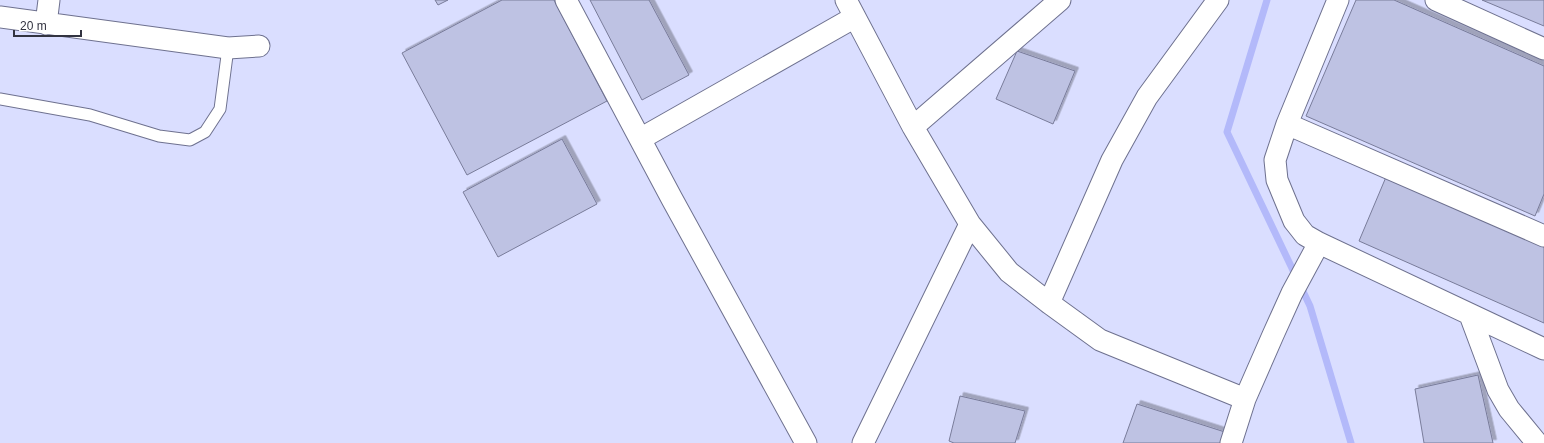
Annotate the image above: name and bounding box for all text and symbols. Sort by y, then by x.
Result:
scale bar [14,12,81,38]
text: 20 m [20,19,47,33]

